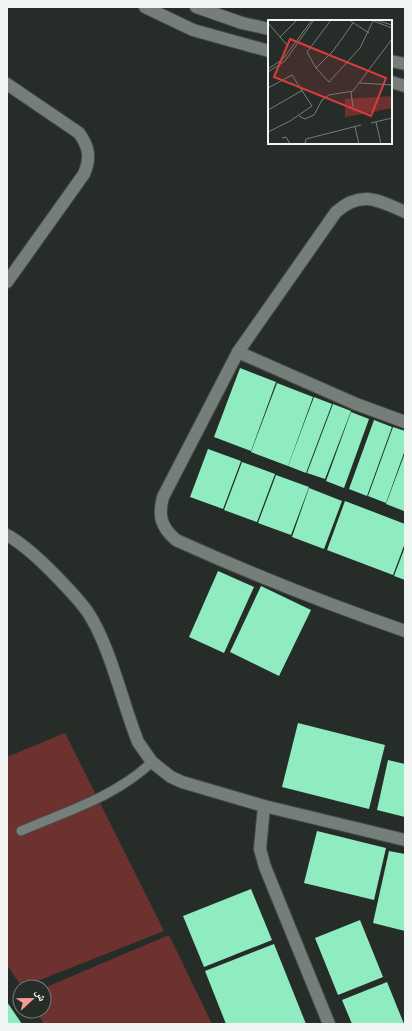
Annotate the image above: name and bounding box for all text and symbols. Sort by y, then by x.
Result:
inset map [268,20,392,144]
north arrow [12,979,52,1019]
text: ش [32,987,50,1004]

